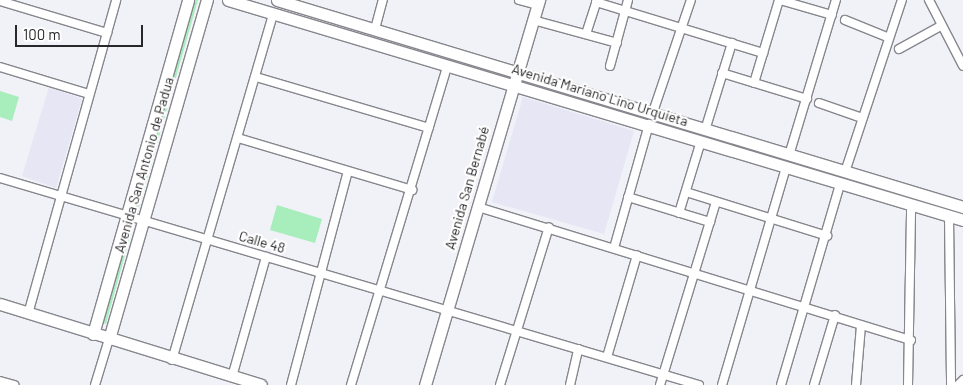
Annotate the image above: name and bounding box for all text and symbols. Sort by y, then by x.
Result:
scale bar [18,15,145,47]
text: 100 m [23,25,61,43]
street label: Avenida Mariano Lino Urquieta [510,60,690,130]
street label: Avenida San Antonio de Padua [111,75,177,255]
street label: Avenida San Bernabé [441,124,493,252]
street label: Calle 48 [237,227,287,257]

